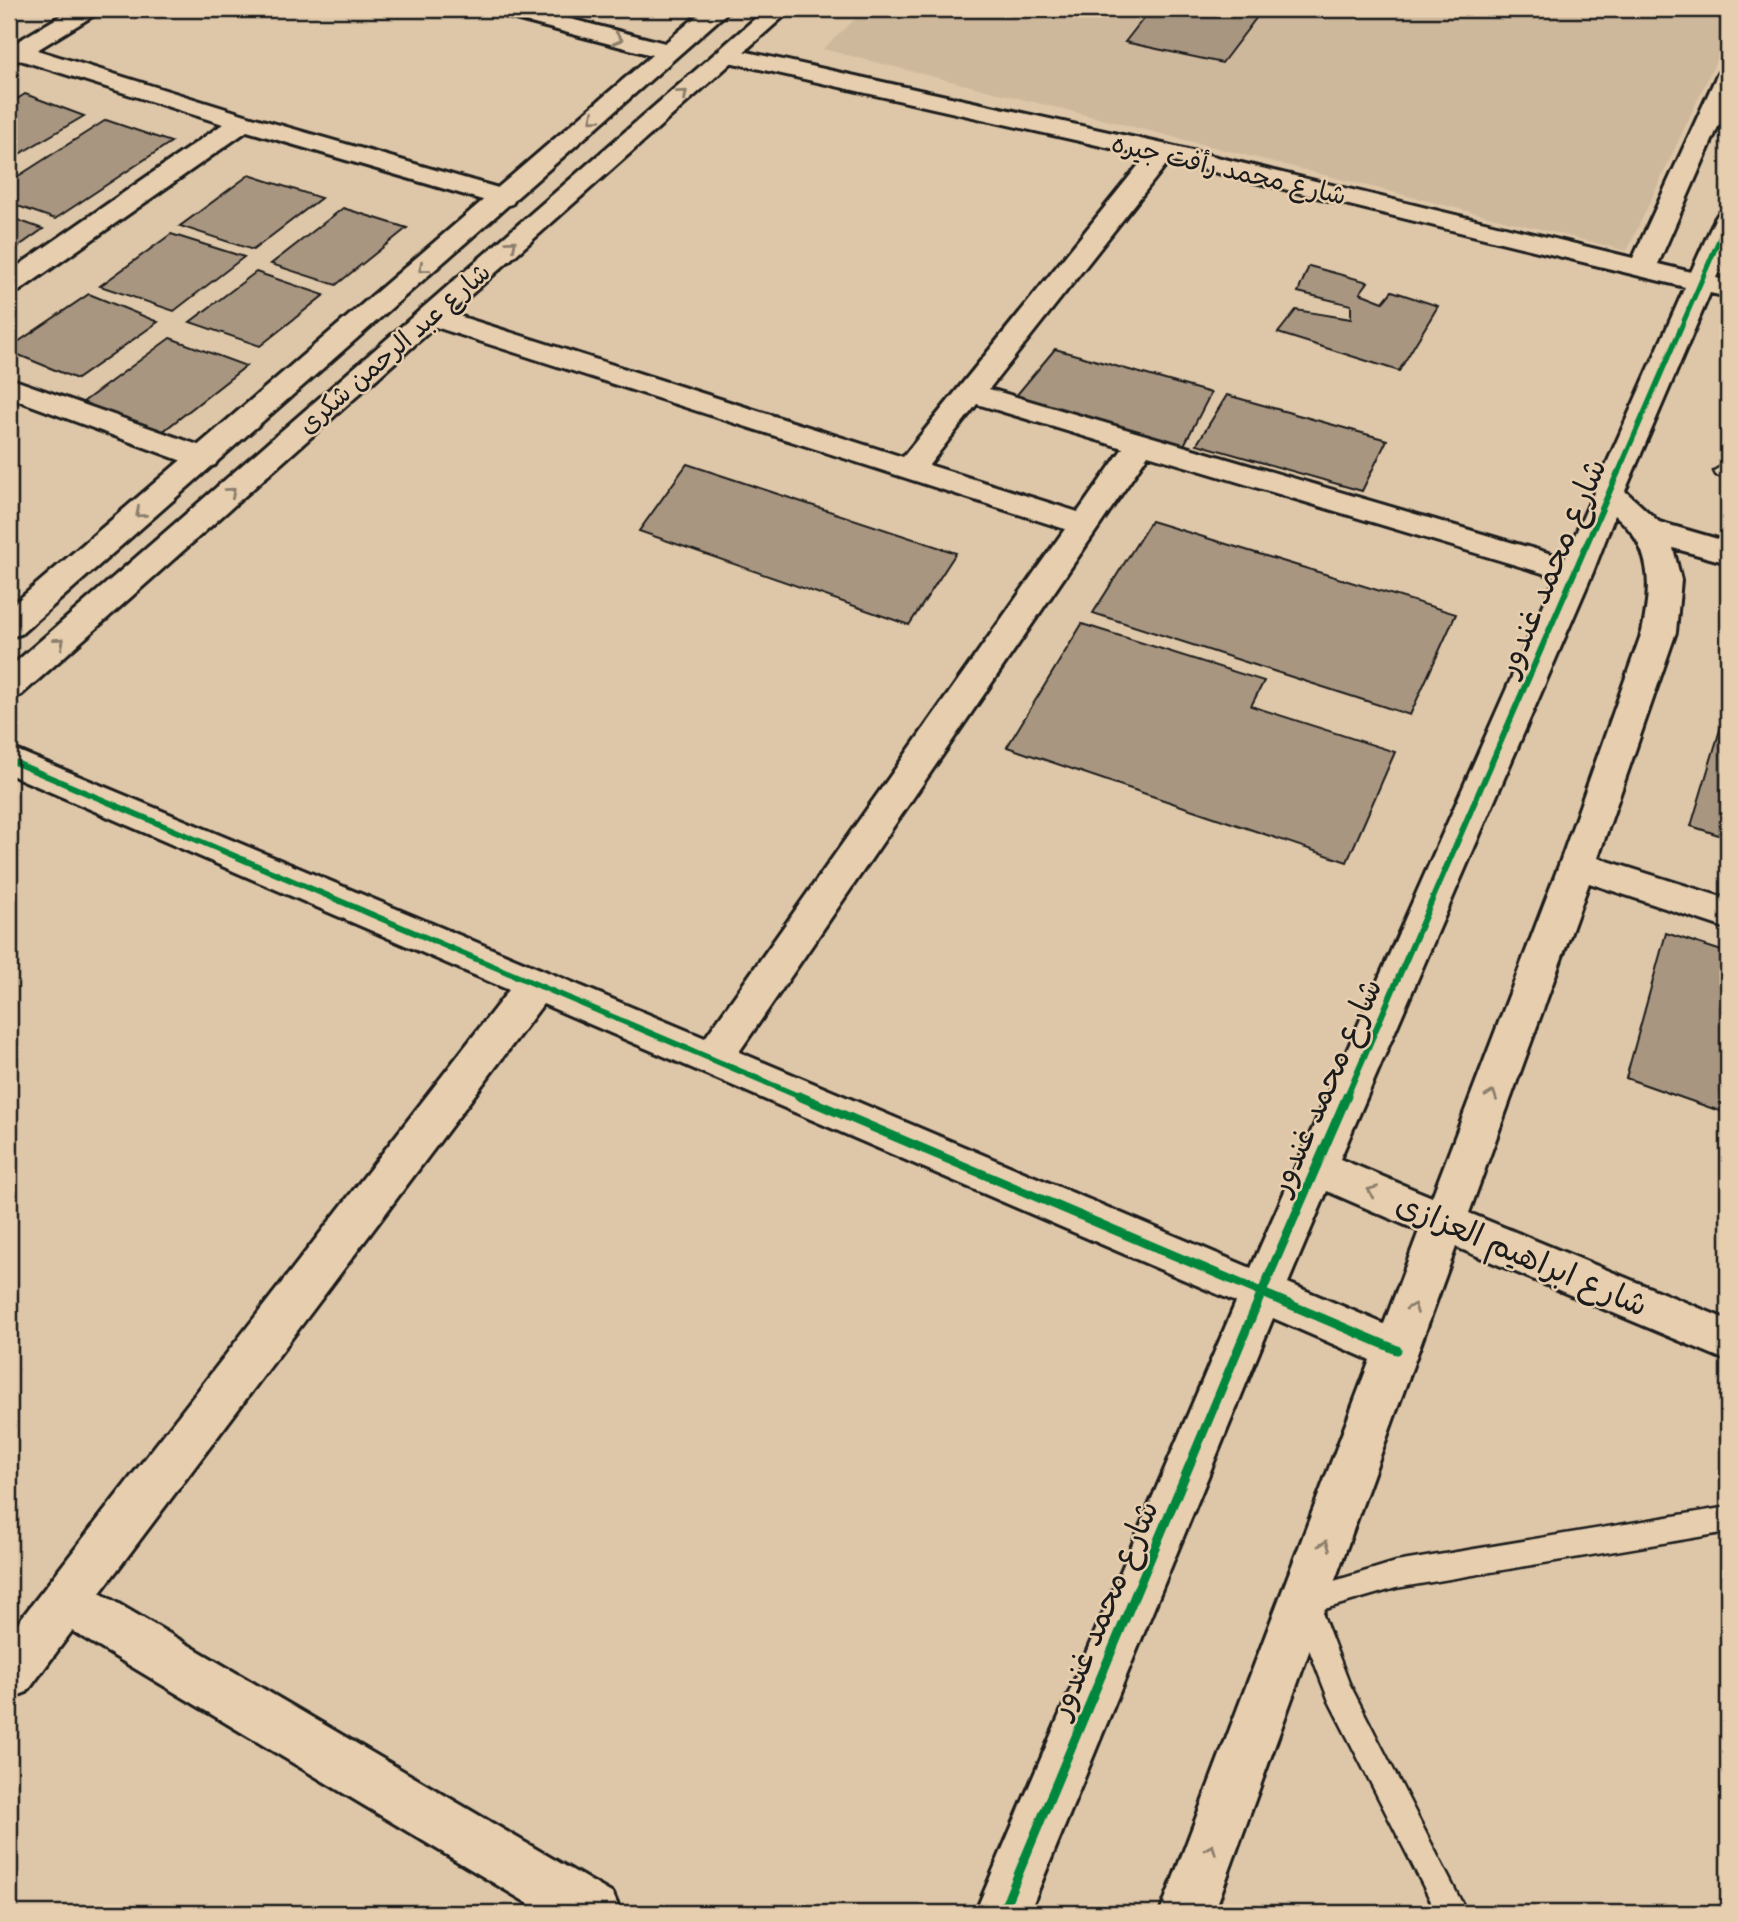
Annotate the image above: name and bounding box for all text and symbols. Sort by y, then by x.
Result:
one-way arrow [612,30,624,45]
one-way arrow [675,90,688,103]
one-way arrow [589,110,602,122]
street label: شارع محمد رأفت جيره [1107,126,1349,217]
one-way arrow [504,240,517,252]
street label: شارع عبد الرحمن شكرى [291,256,501,445]
one-way arrow [418,260,431,272]
street label: شارع محمد غندور [1486,452,1621,687]
one-way arrow [223,487,236,500]
one-way arrow [135,505,148,517]
one-way arrow [52,638,65,650]
street label: شارع محمد غندور [1258,972,1397,1206]
one-way arrow [1484,1090,1498,1102]
street label: شارع ابراهيم العزازى [1387,1183,1654,1331]
one-way arrow [1366,1186,1378,1200]
one-way arrow [1404,1303,1418,1315]
street label: شارع محمد غندور [1038,1494,1173,1729]
one-way arrow [1317,1539,1331,1551]
one-way arrow [1203,1844,1217,1856]

